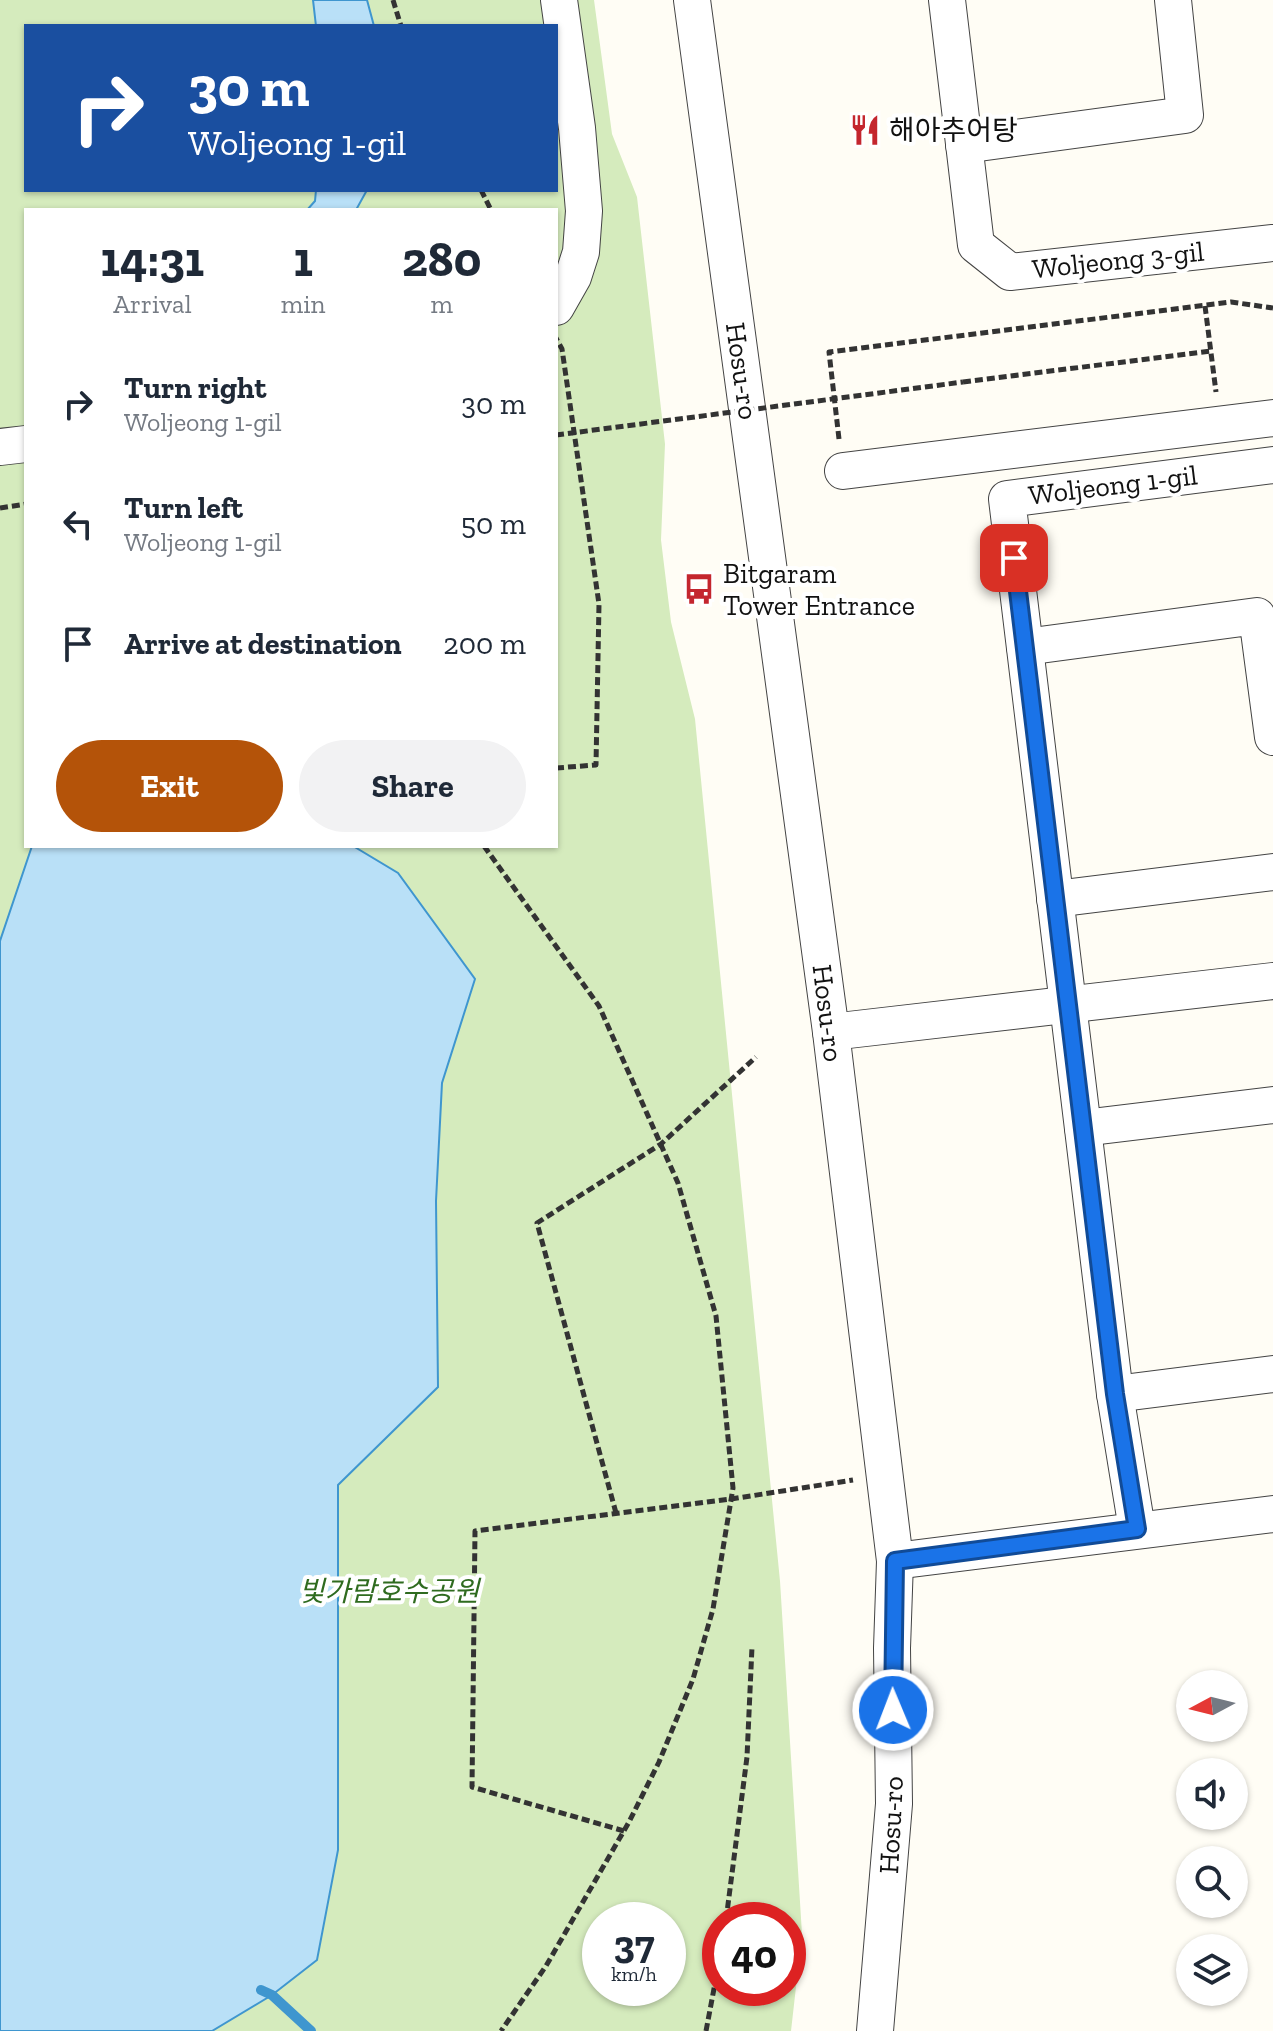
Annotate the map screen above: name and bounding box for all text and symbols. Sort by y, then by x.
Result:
text: 30 m [188,53,310,120]
icon: right [56,56,160,160]
restaurant icon: 해아추어탕 [848,113,882,147]
place label: 해아추어탕 [889,114,1018,147]
text: Woljeong 1-gil [188,121,406,164]
text: 14:31 [101,231,204,288]
text: 1 [293,231,313,288]
text: 280 [402,231,481,288]
street label: Woljeong 3-gil [1030,235,1206,285]
text: Arrival [113,288,192,320]
text: min [281,288,325,320]
text: m [431,288,453,320]
street label: Hosu-ro [719,320,765,422]
text: Turn right [124,370,266,406]
icon: right [56,382,100,426]
text: 30 m [461,386,526,422]
text: Woljeong 1-gil [124,406,282,438]
street label: Woljeong 1-gil [1027,458,1199,512]
text: Turn left [124,490,243,526]
icon: left [56,502,100,546]
text: 50 m [461,506,526,542]
pin [980,524,1048,592]
text: Woljeong 1-gil [124,526,282,558]
icon: arrive [992,536,1036,580]
place label: Bitgaram Tower Entrance [723,557,915,622]
bus stop icon: Bitgaram Tower Entrance [682,572,716,606]
icon: arrive [56,622,100,666]
text: Arrive at destination [124,626,401,662]
text: 200 m [443,626,526,662]
button: Exit [56,740,283,832]
button: Share [299,740,526,832]
street label: Hosu-ro [806,962,850,1064]
park label: 빛가람호수공원 [299,1575,481,1608]
position arrow [851,1668,935,1752]
north arrow [1176,1670,1248,1742]
map controls [1176,1670,1248,2006]
button: sound [1176,1758,1248,1830]
street label: Hosu-ro [872,1775,910,1875]
button: search [1176,1846,1248,1918]
speed limit sign: 40 [702,1902,806,2006]
text: 37 [613,1920,655,1968]
button: layers [1176,1934,1248,2006]
text: km/h [611,1962,657,1986]

